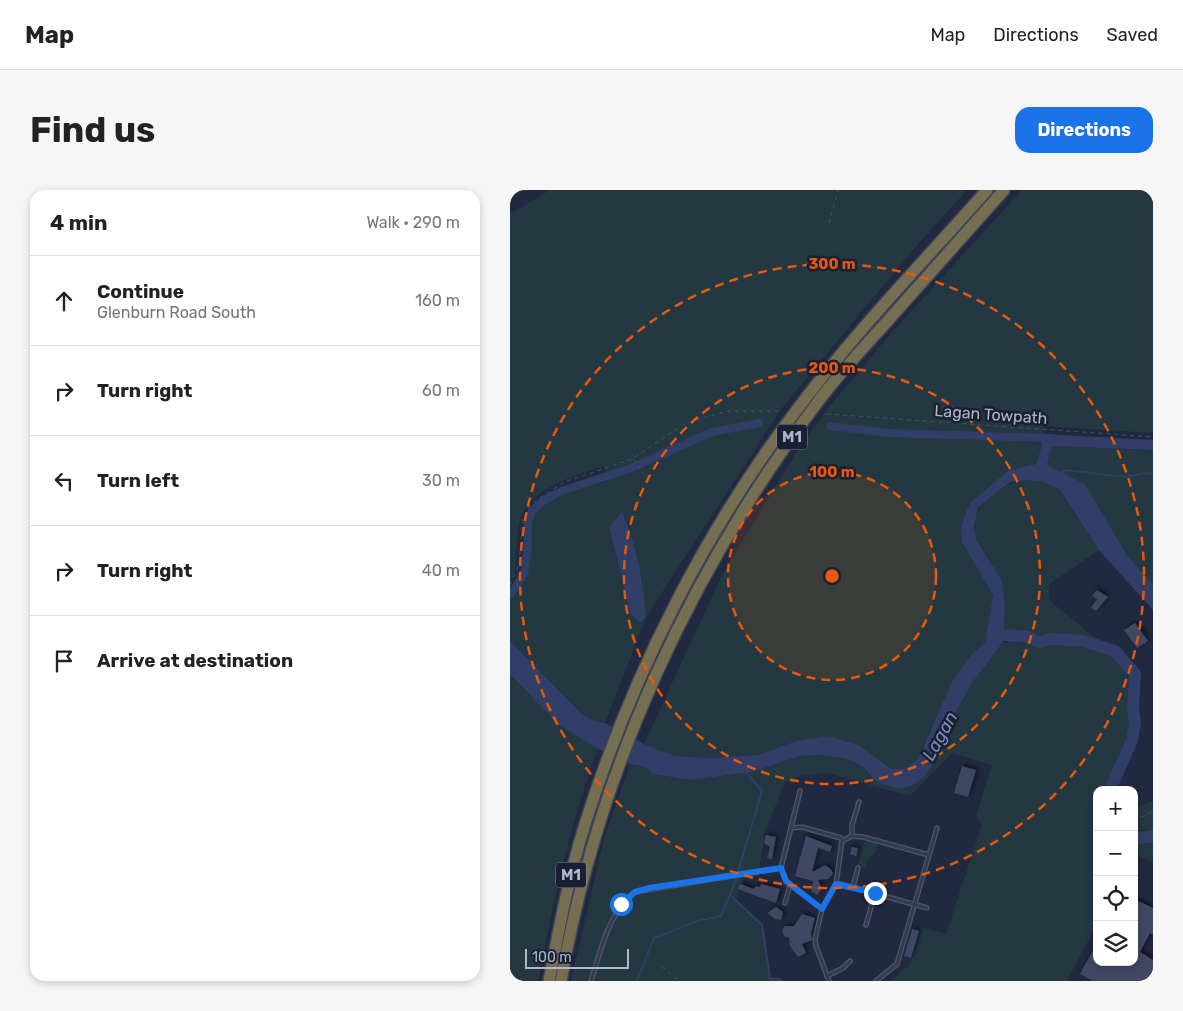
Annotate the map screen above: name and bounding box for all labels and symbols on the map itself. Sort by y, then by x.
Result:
text: 300 m [808,255,856,273]
text: 200 m [808,359,856,377]
street label: Lagan Towpath [934,401,1048,428]
road number: M1 [777,424,807,450]
text: 100 m [810,463,854,481]
centre of rings [823,567,841,585]
water label: Lagan [918,708,962,764]
road number: M1 [556,862,586,888]
route end [864,882,887,905]
route start [610,893,633,916]
scale bar [525,946,629,969]

